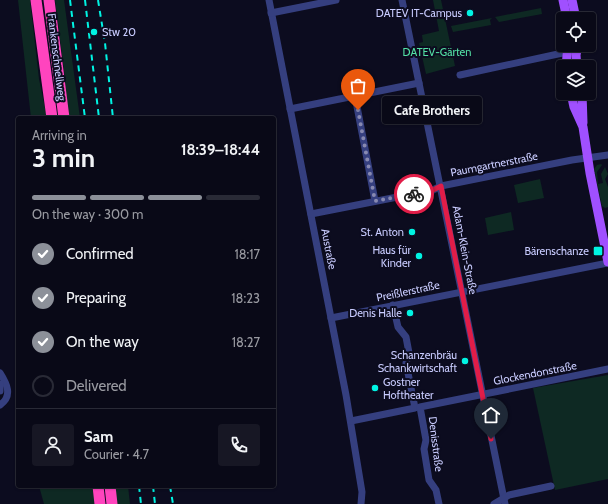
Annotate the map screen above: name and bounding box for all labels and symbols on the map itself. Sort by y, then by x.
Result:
place label: DATEV IT-Campus [376,6,462,20]
marker: DATEV IT-Campus [465,8,475,18]
street label: Frankenschnellweg [45,12,69,102]
place label: Stw 20 [102,25,136,39]
marker: Stw 20 [89,27,99,37]
park label: DATEV-Gärten [403,45,471,59]
pin [341,69,375,110]
callout: Cafe Brothers [382,96,482,124]
street label: Paumgartnerstraße [449,149,539,179]
courier [394,174,434,214]
street label: Adam-Klein-Straße [450,204,481,296]
place label: St. Anton [361,225,404,239]
street label: Austraße [318,227,340,271]
marker: St. Anton [407,227,417,237]
place label: Haus für Kinder [372,243,412,270]
place label: Bärenschanze [524,244,589,258]
marker: Bärenschanze [592,245,604,257]
marker: Haus für Kinder [414,251,424,261]
street label: Preißlerstraße [375,277,441,305]
place label: Denis Halle [349,306,402,320]
marker: Denis Halle [405,308,415,318]
place label: Schanzenbräu Schankwirtschaft [378,348,457,375]
marker: Schanzenbräu Schankwirtschaft [460,356,470,366]
street label: Glockendonstraße [492,358,578,388]
place label: Gostner Hoftheater [383,375,434,402]
marker: Gostner Hoftheater [370,383,380,393]
pin [474,398,508,439]
street label: Denisstraße [426,416,446,473]

